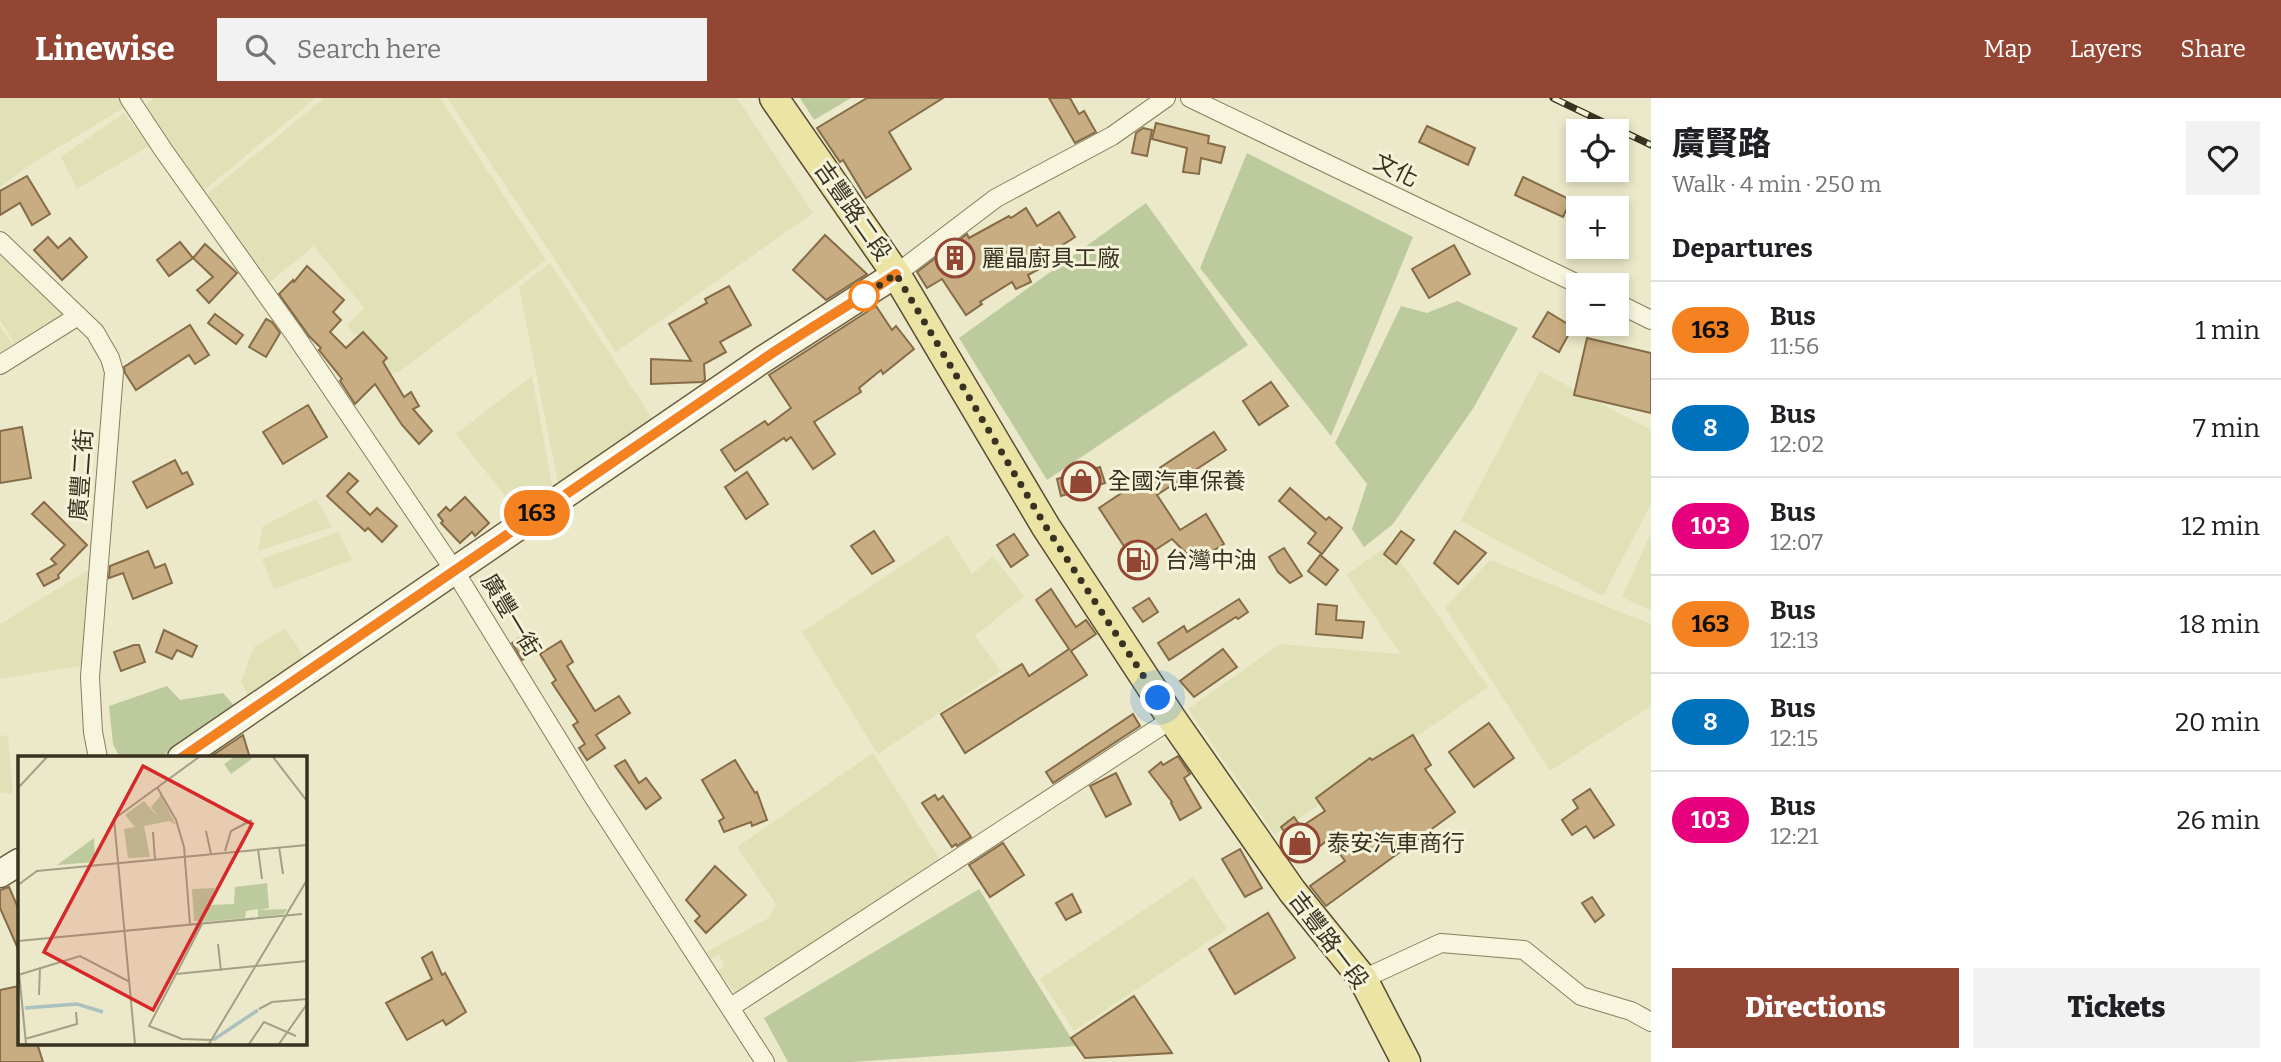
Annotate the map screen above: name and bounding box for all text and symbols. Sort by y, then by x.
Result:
search box [217,18,707,81]
text: Linewise [35,29,175,69]
icon: search [241,30,279,68]
text: Search here [297,34,441,65]
text: Map [1984,35,2032,63]
text: Layers [2070,35,2142,63]
text: Share [2180,35,2246,63]
map controls [1566,119,1629,336]
button: locate [1566,119,1629,182]
button: heart [2186,121,2260,195]
text: 廣賢路 [1672,124,1771,164]
street label: 文化 [1369,147,1423,193]
street label: 吉豐路二段 [809,156,897,266]
text: Walk · 4 min · 250 m [1672,170,1881,198]
button: + [1566,196,1629,259]
text: Departures [1672,233,1813,264]
building icon: 麗晶廚具工廠 [934,237,976,279]
place label: 麗晶廚具工廠 [982,244,1120,272]
button: − [1566,273,1629,336]
unlabelled marker [849,281,879,311]
text: Bus [1770,301,1816,332]
text: 1 min [2195,315,2260,346]
text: 163 [1691,316,1730,344]
text: 11:56 [1770,332,1819,360]
text: Bus [1770,399,1816,430]
text: 7 min [2193,413,2260,444]
text: 8 [1703,414,1718,442]
street label: 廣豐二街 [64,428,98,522]
text: 12:02 [1770,430,1824,458]
shop icon: 全國汽車保養 [1060,460,1102,502]
place label: 全國汽車保養 [1108,467,1246,495]
line badge: 163 [497,490,577,536]
text: Bus [1770,497,1816,528]
text: 163 [518,499,556,527]
text: 12 min [2181,511,2260,542]
text: 103 [1691,512,1730,540]
text: 12:07 [1770,528,1823,556]
fuel station icon: 台灣中油 [1117,539,1159,581]
place label: 台灣中油 [1165,546,1257,574]
street label: 廣豐一街 [475,568,547,662]
text: Bus [1770,595,1816,626]
text: 18 min [2180,609,2260,640]
text: 163 [1691,610,1730,638]
text: 12:13 [1770,626,1819,654]
your location [1140,680,1175,715]
text: Bus [1770,693,1816,724]
text: 20 min [2175,707,2260,738]
text: 8 [1703,708,1718,736]
text: 12:15 [1770,724,1818,752]
inset map [18,756,306,1044]
text: Bus [1770,791,1816,822]
text: 26 min [2176,805,2260,836]
text: 103 [1691,806,1730,834]
shop icon: 泰安汽車商行 [1279,822,1321,864]
text: 12:21 [1770,822,1819,850]
place label: 泰安汽車商行 [1327,829,1465,857]
street label: 吉豐路一段 [1283,886,1375,994]
button: Directions [1672,968,1959,1048]
button: Tickets [1973,968,2260,1048]

